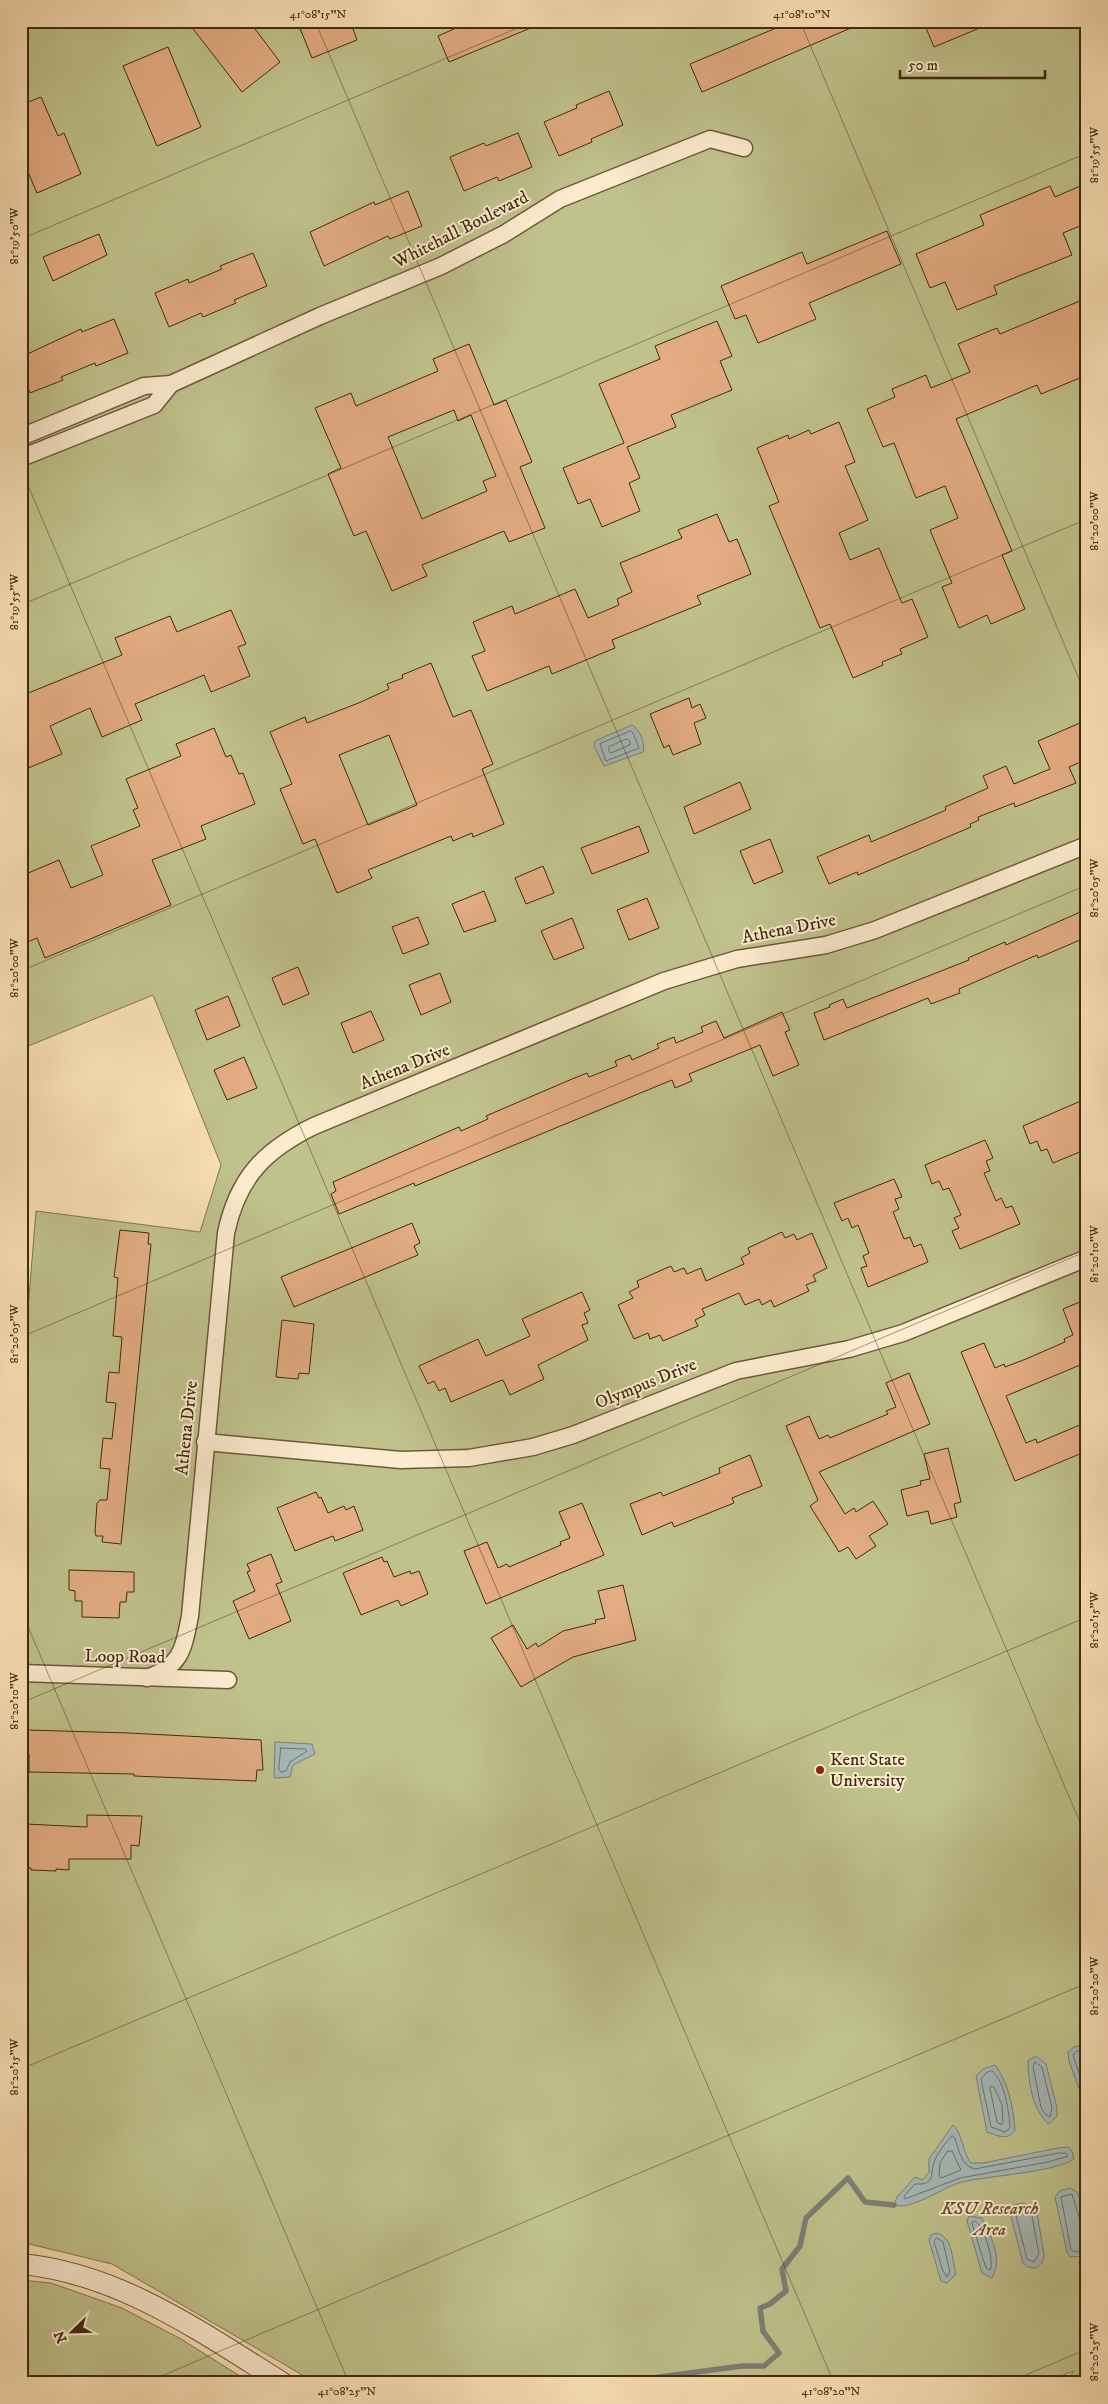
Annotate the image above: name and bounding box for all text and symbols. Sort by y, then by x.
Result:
text: 41°08'15"N [290,7,347,22]
text: 41°08'10"N [773,7,831,22]
scale bar [900,48,1046,80]
text: 50 m [908,56,938,75]
text: 81°19'55"W [1087,126,1102,183]
street label: Whitehall Boulevard [389,186,532,274]
text: 81°19'50"W [7,206,22,265]
text: 81°20'00"W [1087,490,1102,551]
text: 81°19'55"W [7,573,22,630]
text: 81°20'05"W [1087,857,1102,918]
street label: Athena Drive [740,909,838,949]
text: 81°20'00"W [7,937,22,998]
street label: Athena Drive [357,1039,453,1095]
text: 81°20'10"W [1087,1224,1102,1283]
text: 81°20'05"W [7,1303,22,1364]
street label: Olympus Drive [592,1354,700,1414]
street label: Athena Drive [171,1380,203,1476]
text: 81°20'15"W [1087,1591,1102,1648]
street label: Loop Road [84,1645,166,1669]
text: 81°20'10"W [7,1671,22,1730]
place label: Kent State University [830,1749,905,1792]
marker: Kent State University [814,1764,826,1776]
text: 81°20'20"W [1087,1956,1102,2015]
text: 81°20'15"W [7,2038,22,2095]
park label: KSU Research Area [940,2198,1039,2241]
north arrow [48,2306,98,2356]
text: 81°20'25"W [1087,2322,1102,2381]
text: N [50,2327,71,2345]
text: 41°08'25"N [318,2384,376,2399]
text: 41°08'20"N [802,2384,861,2399]

